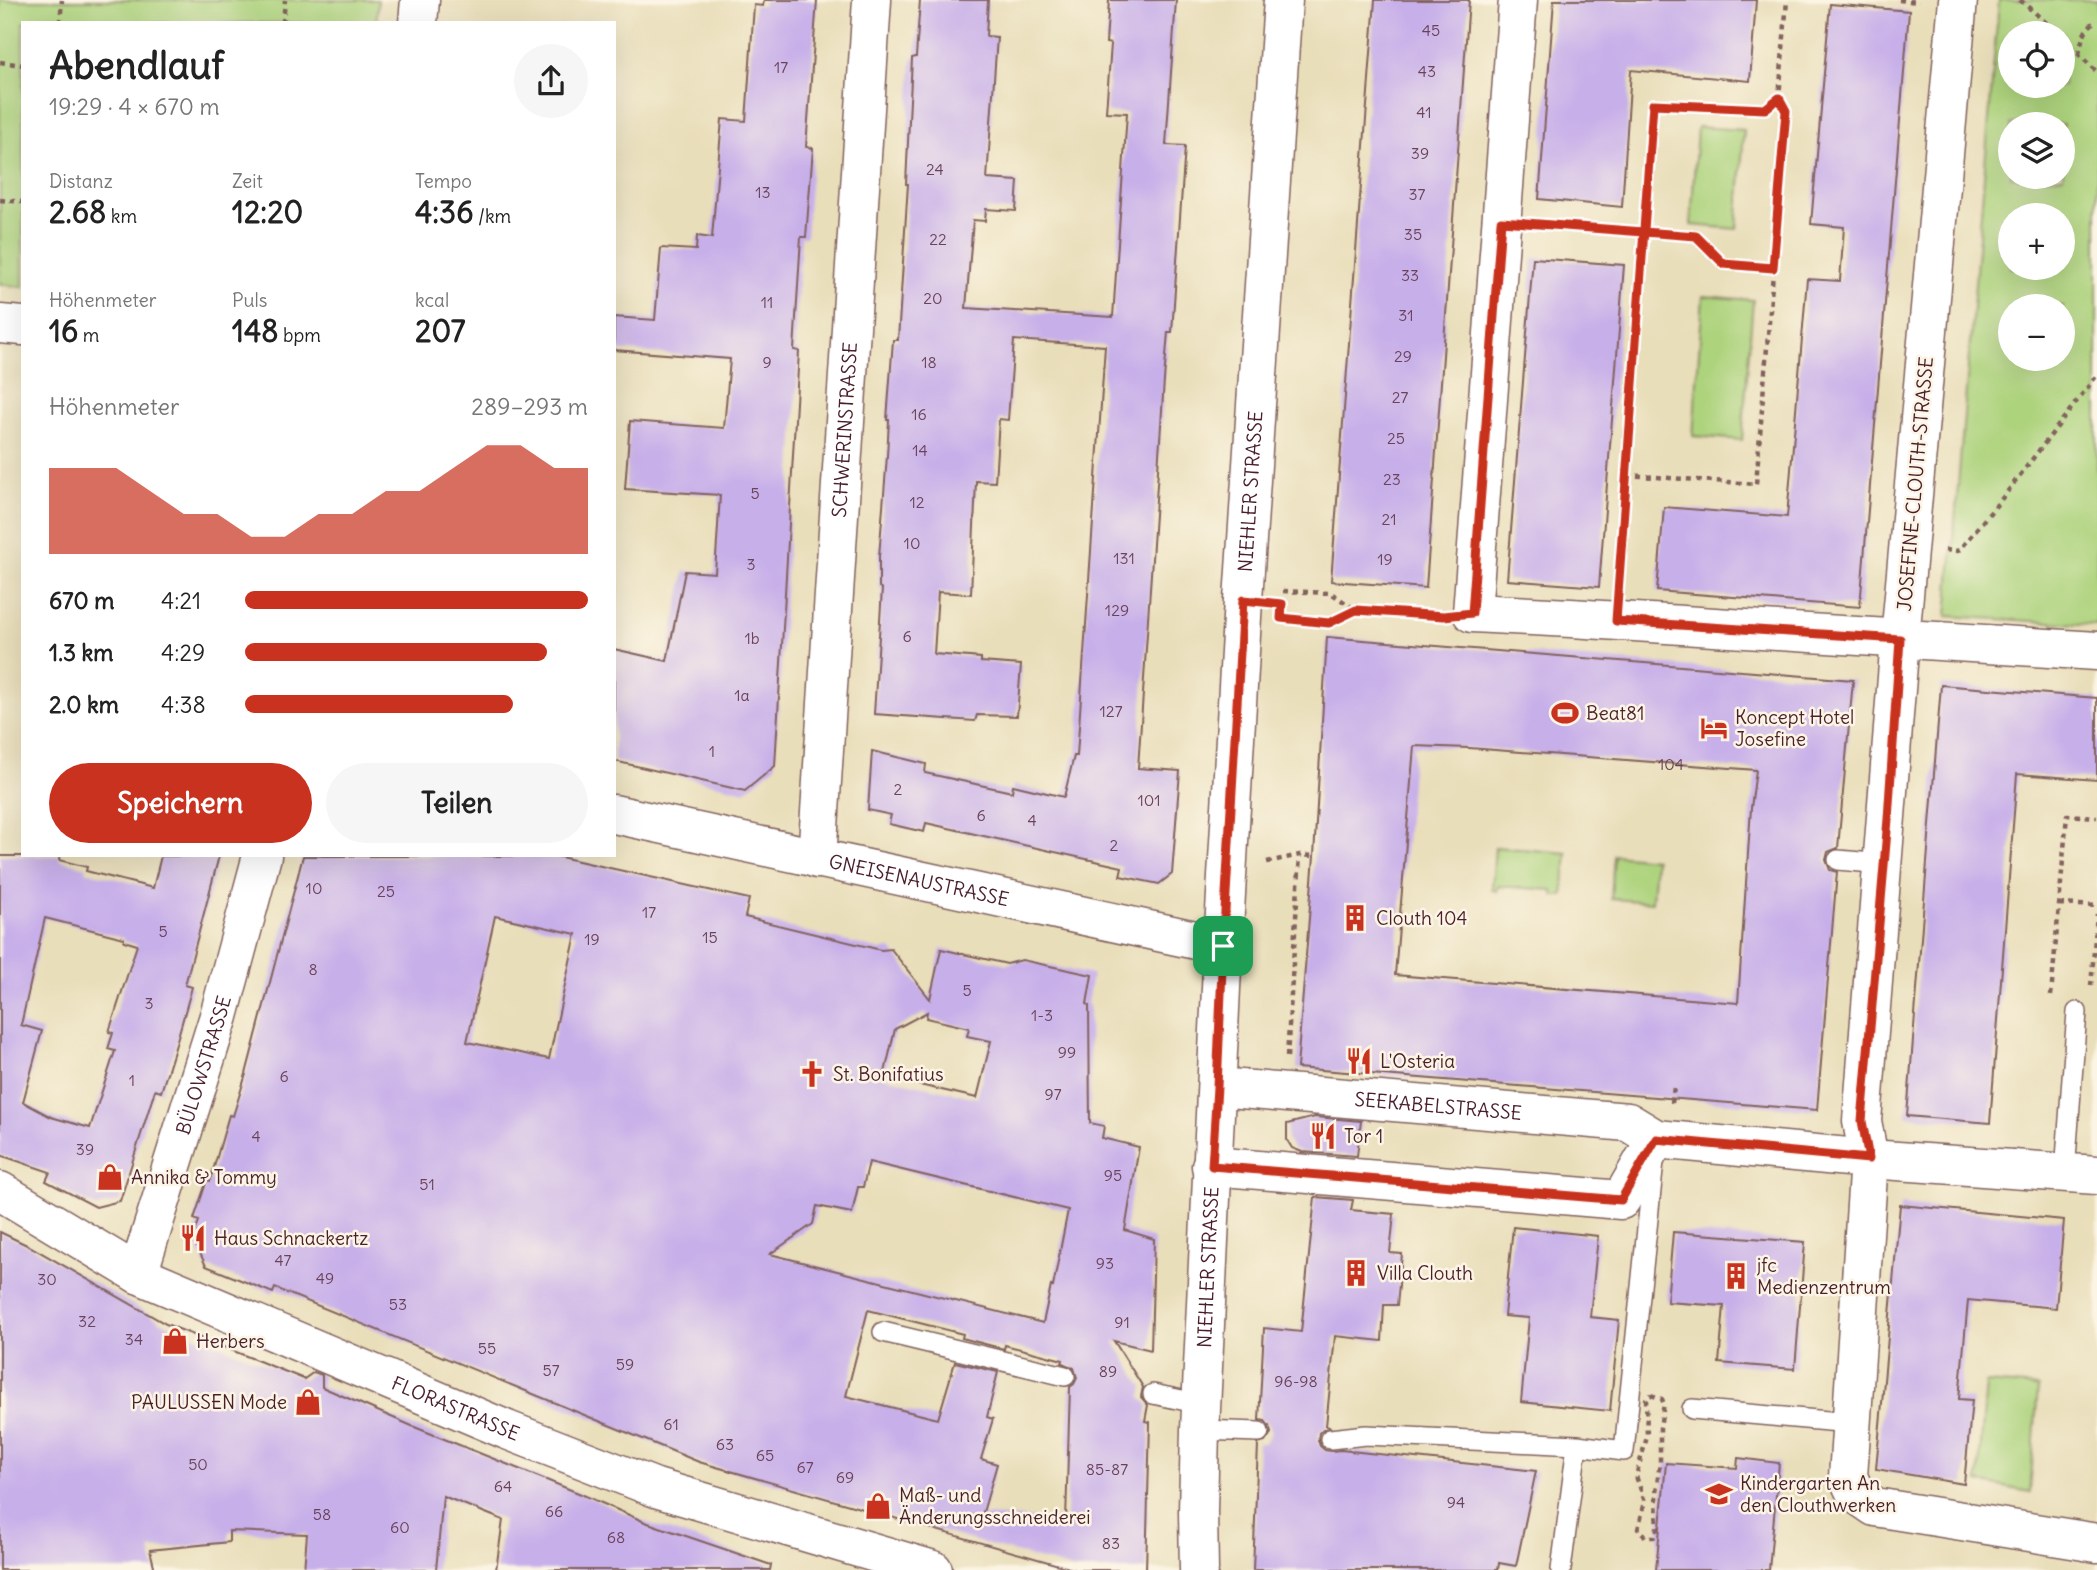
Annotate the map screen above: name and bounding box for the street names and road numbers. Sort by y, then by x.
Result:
street label: SCHWERINSTRASSE [827,341,862,518]
street label: JOSEFINE-CLOUTH-STRASSE [1892,356,1938,612]
street label: NIEHLER STRASSE [1233,410,1268,573]
street label: GNEISENAUSTRASSE [827,849,1011,911]
street label: BÜLOWSTRASSE [171,993,236,1137]
street label: SEEKABELSTRASSE [1354,1087,1523,1125]
street label: NIEHLER STRASSE [1192,1186,1224,1348]
street label: FLORASTRASSE [388,1371,523,1446]

